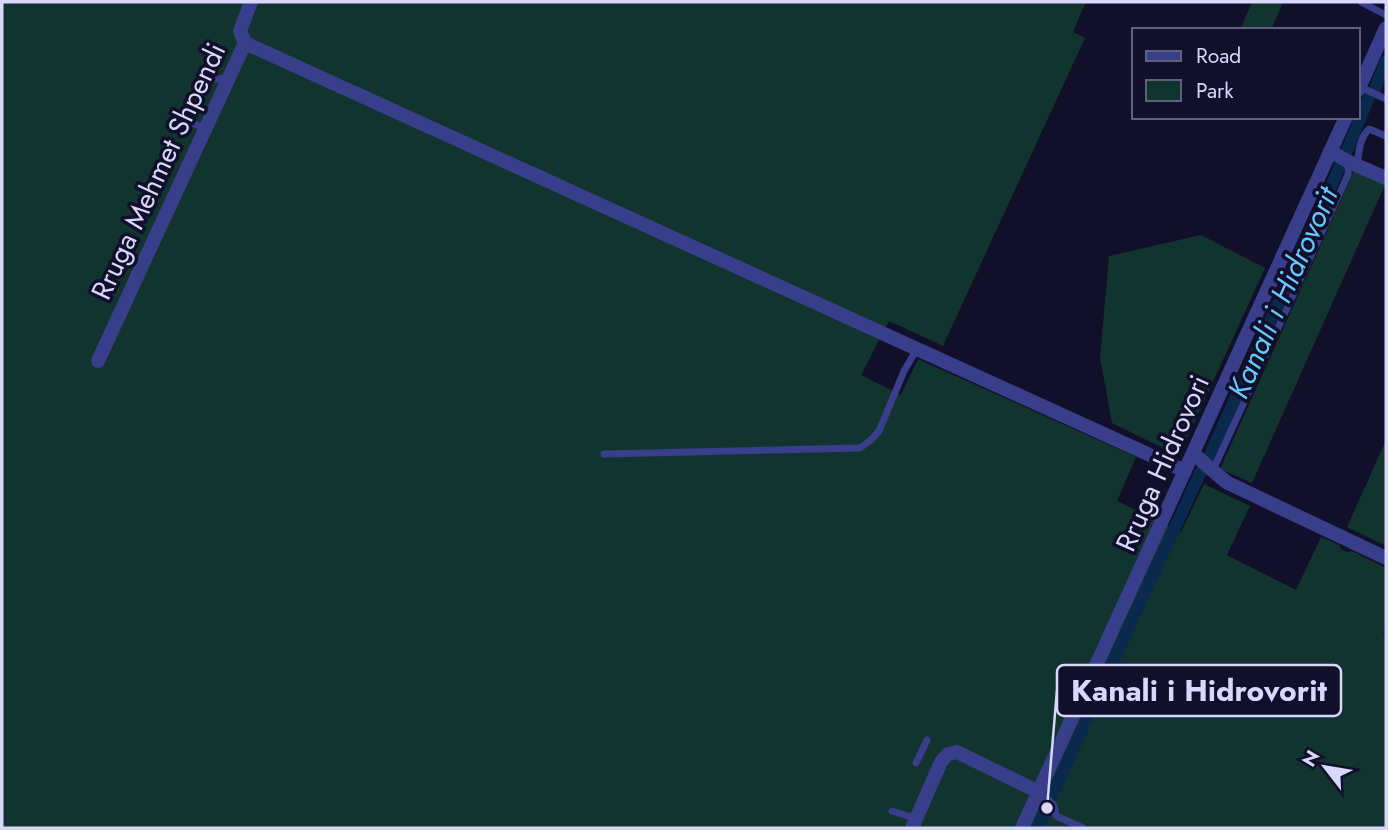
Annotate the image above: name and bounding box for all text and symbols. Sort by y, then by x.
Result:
legend [1132,28,1360,119]
street label: Rruga Mehmet Shpendi [81,36,236,306]
text: Road [1196,41,1241,71]
text: Park [1196,76,1234,106]
water label: Kanali i Hidrovorit [1217,178,1349,405]
street label: Rruga Hidrovori [1105,368,1220,558]
callout: Kanali i Hidrovorit [1057,665,1341,716]
text: Kanali i Hidrovorit [1071,669,1327,712]
north arrow [1290,732,1360,802]
text: N [1295,745,1326,772]

